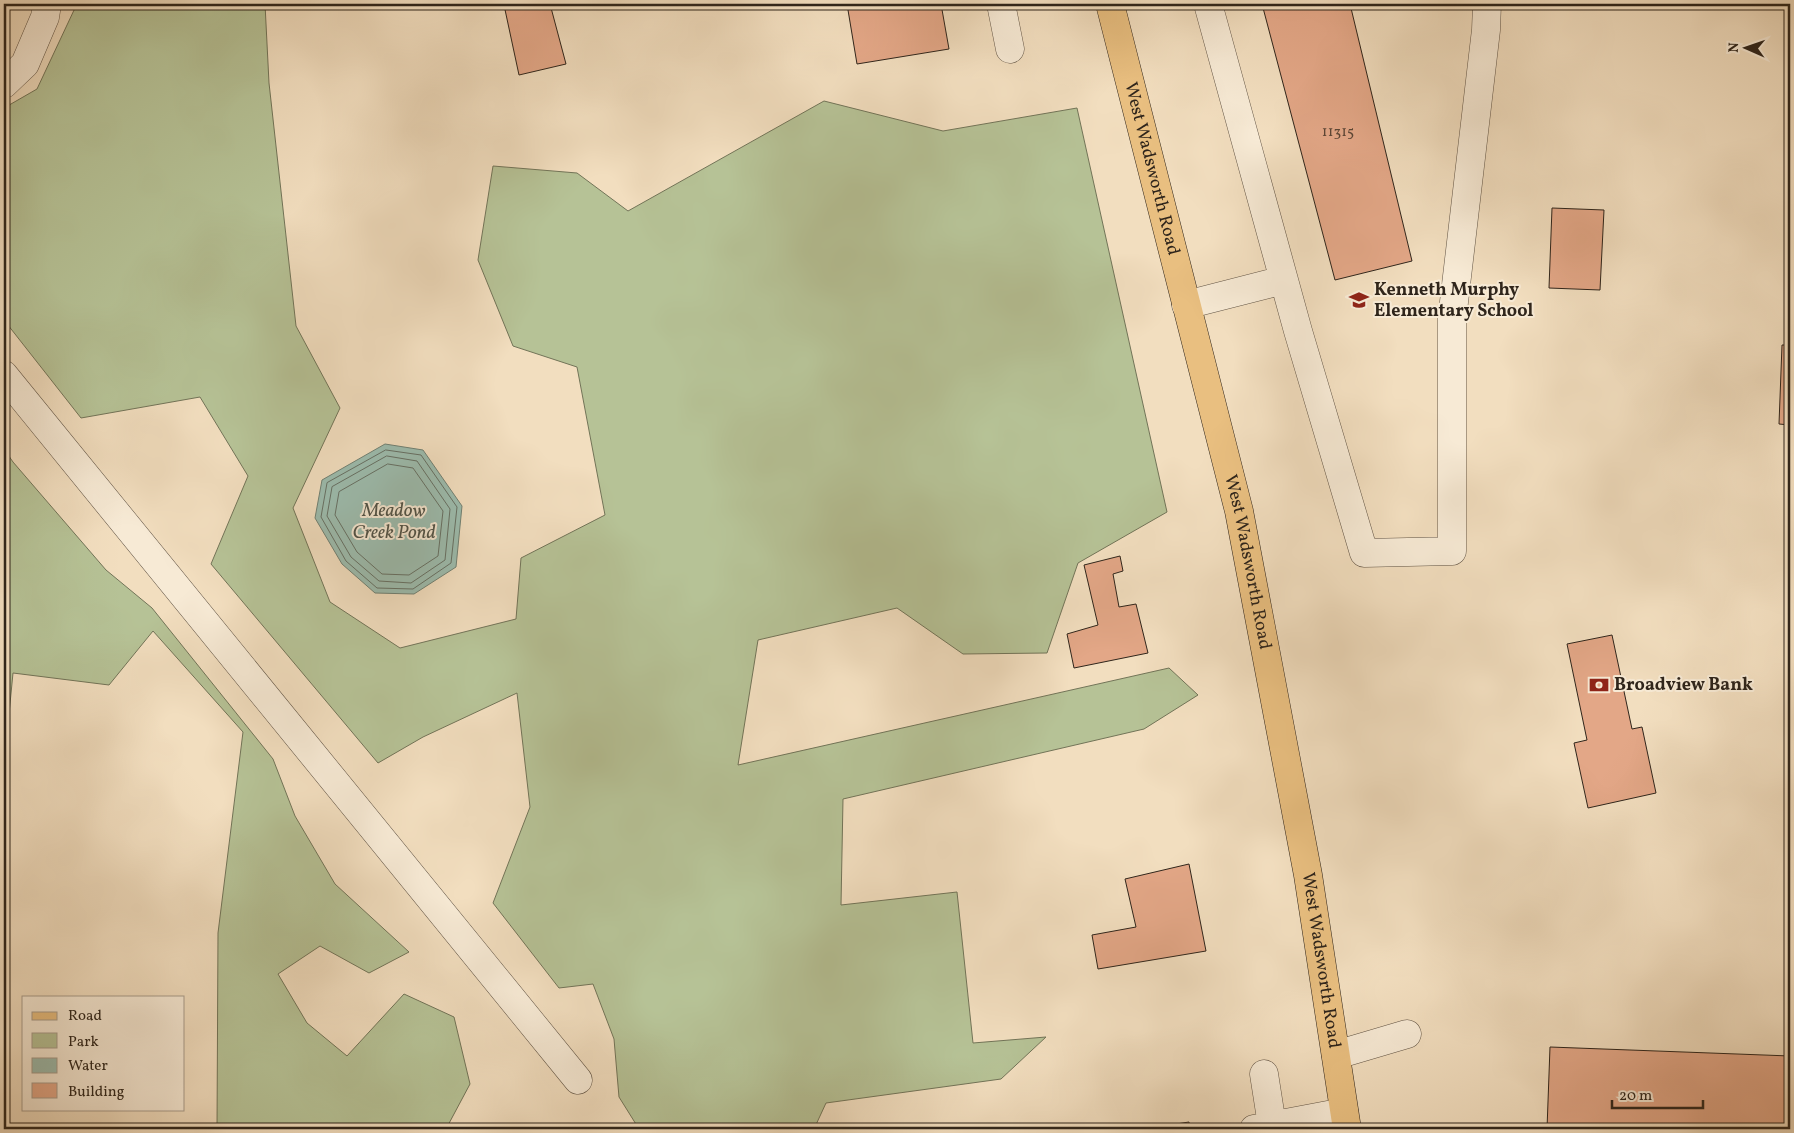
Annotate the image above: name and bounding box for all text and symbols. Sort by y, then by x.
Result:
north arrow [1722,22,1772,72]
text: N [1725,42,1744,53]
street label: West Wadsworth Road [1118,80,1186,258]
house number: 11315 [1322,122,1354,143]
place label: Kenneth Murphy Elementary School [1374,278,1534,324]
school or university icon: Kenneth Murphy Elementary School [1348,289,1370,311]
street label: West Wadsworth Road [1218,472,1277,652]
water label: Meadow Creek Pond [352,498,436,546]
place label: Broadview Bank [1614,673,1753,698]
bank icon: Broadview Bank [1588,674,1610,696]
street label: West Wadsworth Road [1295,871,1347,1050]
legend [22,996,185,1110]
text: Road [68,1006,102,1027]
text: Park [68,1032,99,1053]
text: Water [68,1056,108,1077]
scale bar [1612,1078,1703,1110]
text: Building [68,1082,125,1103]
text: 20 m [1619,1086,1652,1107]

